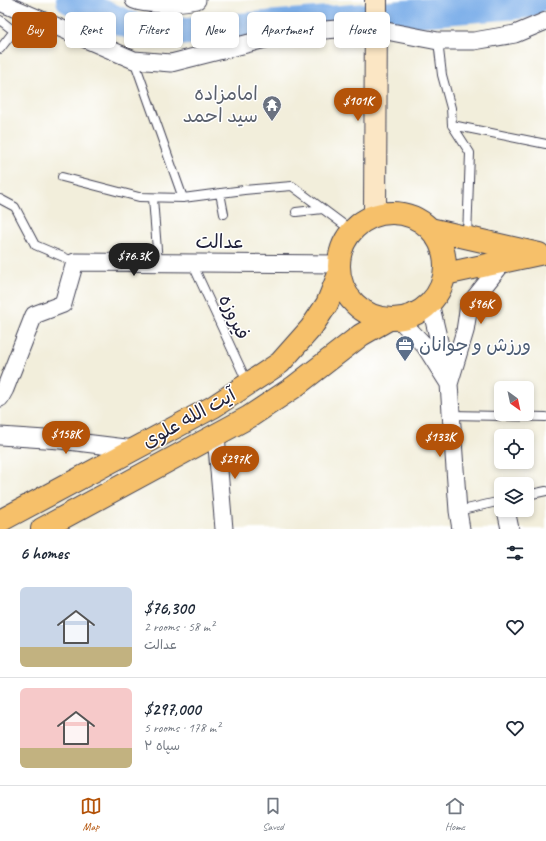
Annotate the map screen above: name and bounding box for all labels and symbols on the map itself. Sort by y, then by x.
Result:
place label: امامزاده سید احمد [183,82,258,128]
pin: $101K [330,88,386,122]
temple icon: امامزاده سید احمد [261,94,283,122]
street label: عدالت [196,230,244,254]
pin: $76.3K [101,243,167,277]
street label: فیروزه [213,291,255,343]
pin: $96K [457,291,505,325]
place label: ورزش و جوانان [419,333,531,357]
office icon: ورزش و جوانان [394,334,416,362]
north arrow [494,381,534,421]
street label: آیت الله علوی [138,382,241,453]
pin: $158K [38,421,94,455]
pin: $133K [412,424,468,458]
pin: $297K [207,446,263,480]

